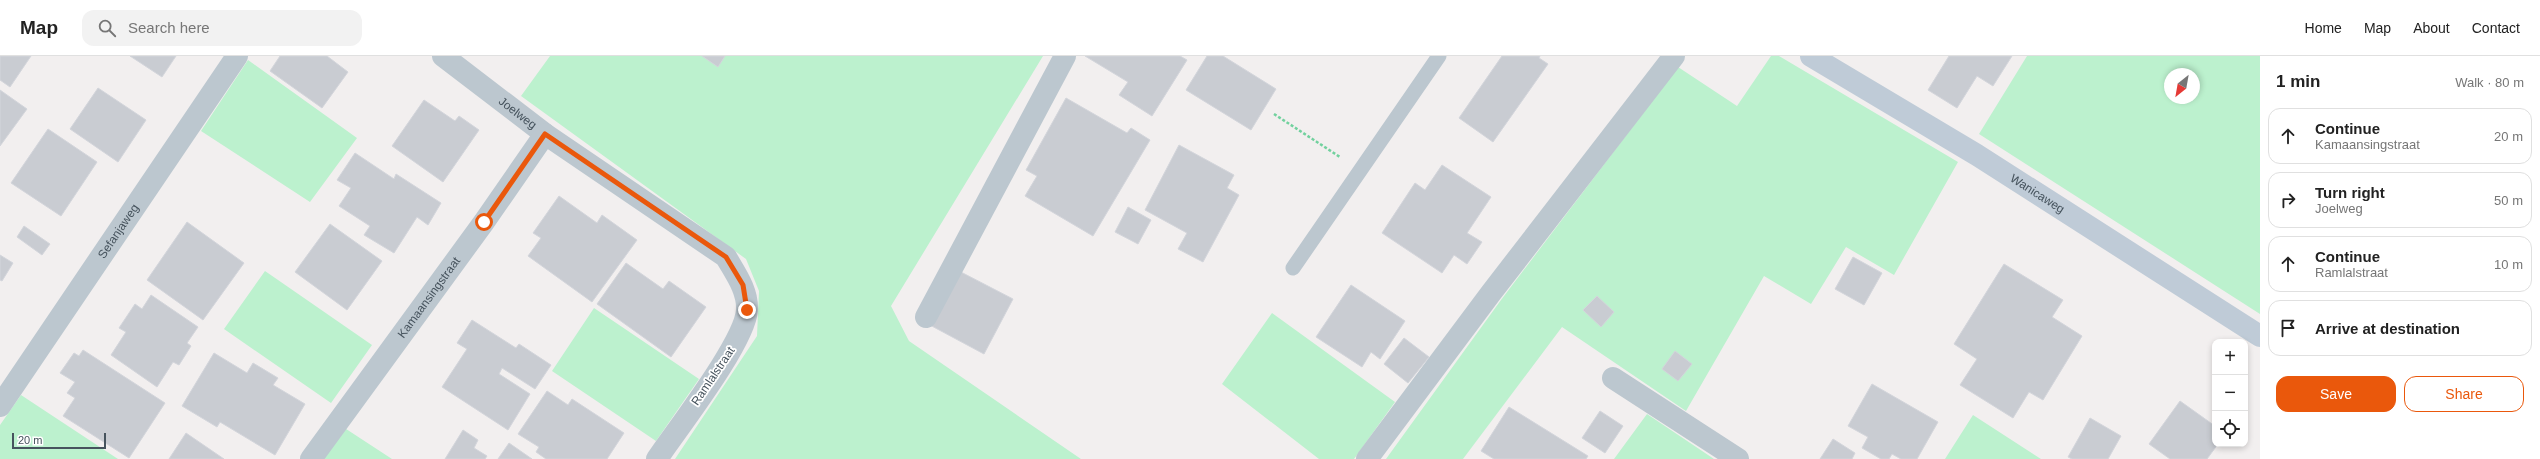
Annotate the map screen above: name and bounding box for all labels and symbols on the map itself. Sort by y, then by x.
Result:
north arrow [2164,68,2200,104]
street label: Joelweg [496,94,539,132]
street label: Wanicaweg [2008,171,2067,216]
street label: Sefanjaweg [95,201,142,261]
route start [475,213,493,231]
street label: Kamaansingstraat [395,254,464,341]
route end [738,301,756,319]
street label: Ramlalstraat [688,344,738,408]
scale bar [12,431,106,450]

